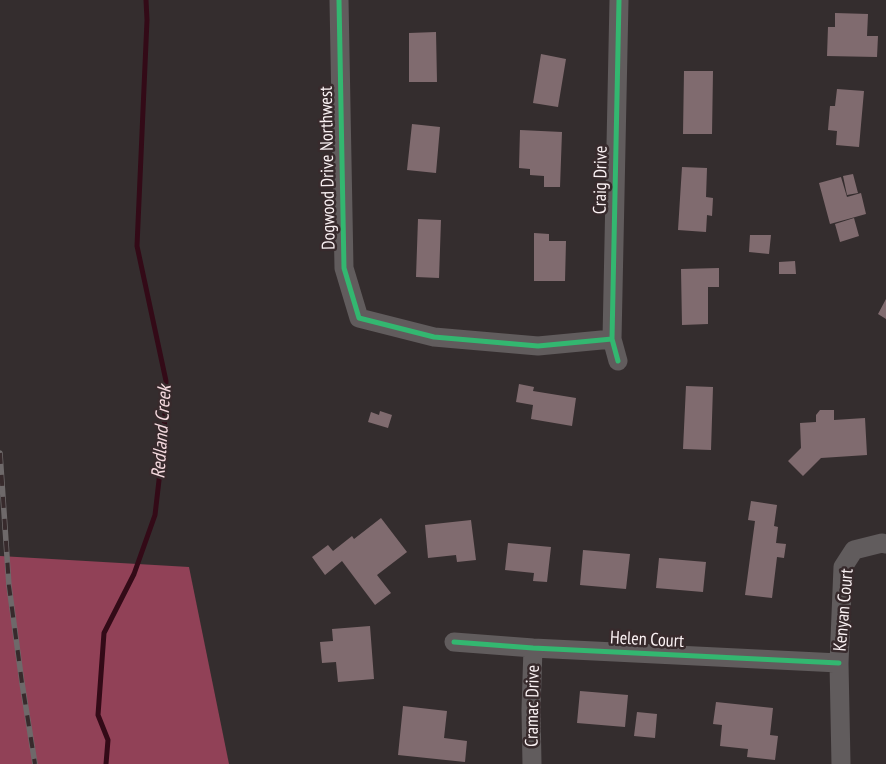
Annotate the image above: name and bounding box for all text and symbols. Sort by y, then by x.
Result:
street label: Dogwood Drive Northwest [316,86,340,250]
street label: Craig Drive [590,146,612,214]
water label: Redland Creek [147,384,177,480]
street label: Kenyan Court [830,568,858,652]
street label: Helen Court [609,627,685,653]
street label: Cramac Drive [521,665,545,747]

